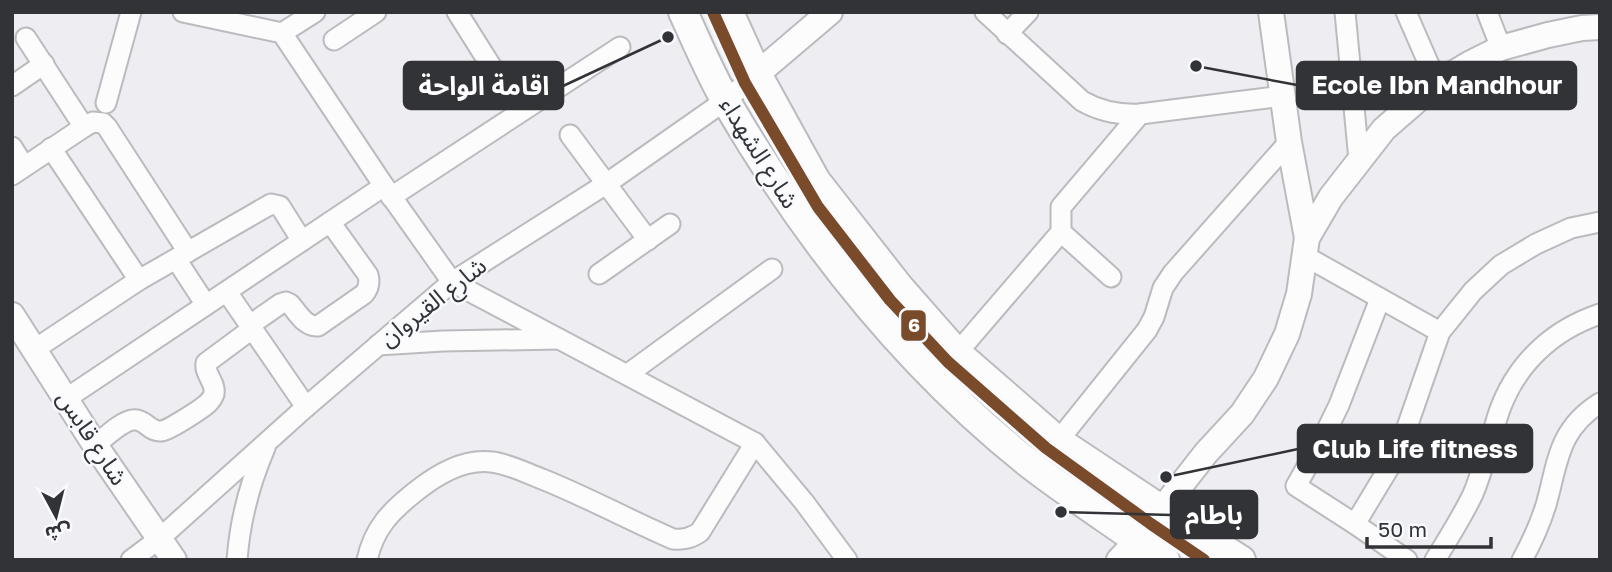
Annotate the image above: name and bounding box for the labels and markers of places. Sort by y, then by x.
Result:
callout: اقامة الواحة [404,62,563,109]
callout: Ecole Ibn Mandhour [1297,62,1576,109]
callout: Club Life fitness [1298,425,1532,472]
callout: باطام [1171,491,1257,538]

